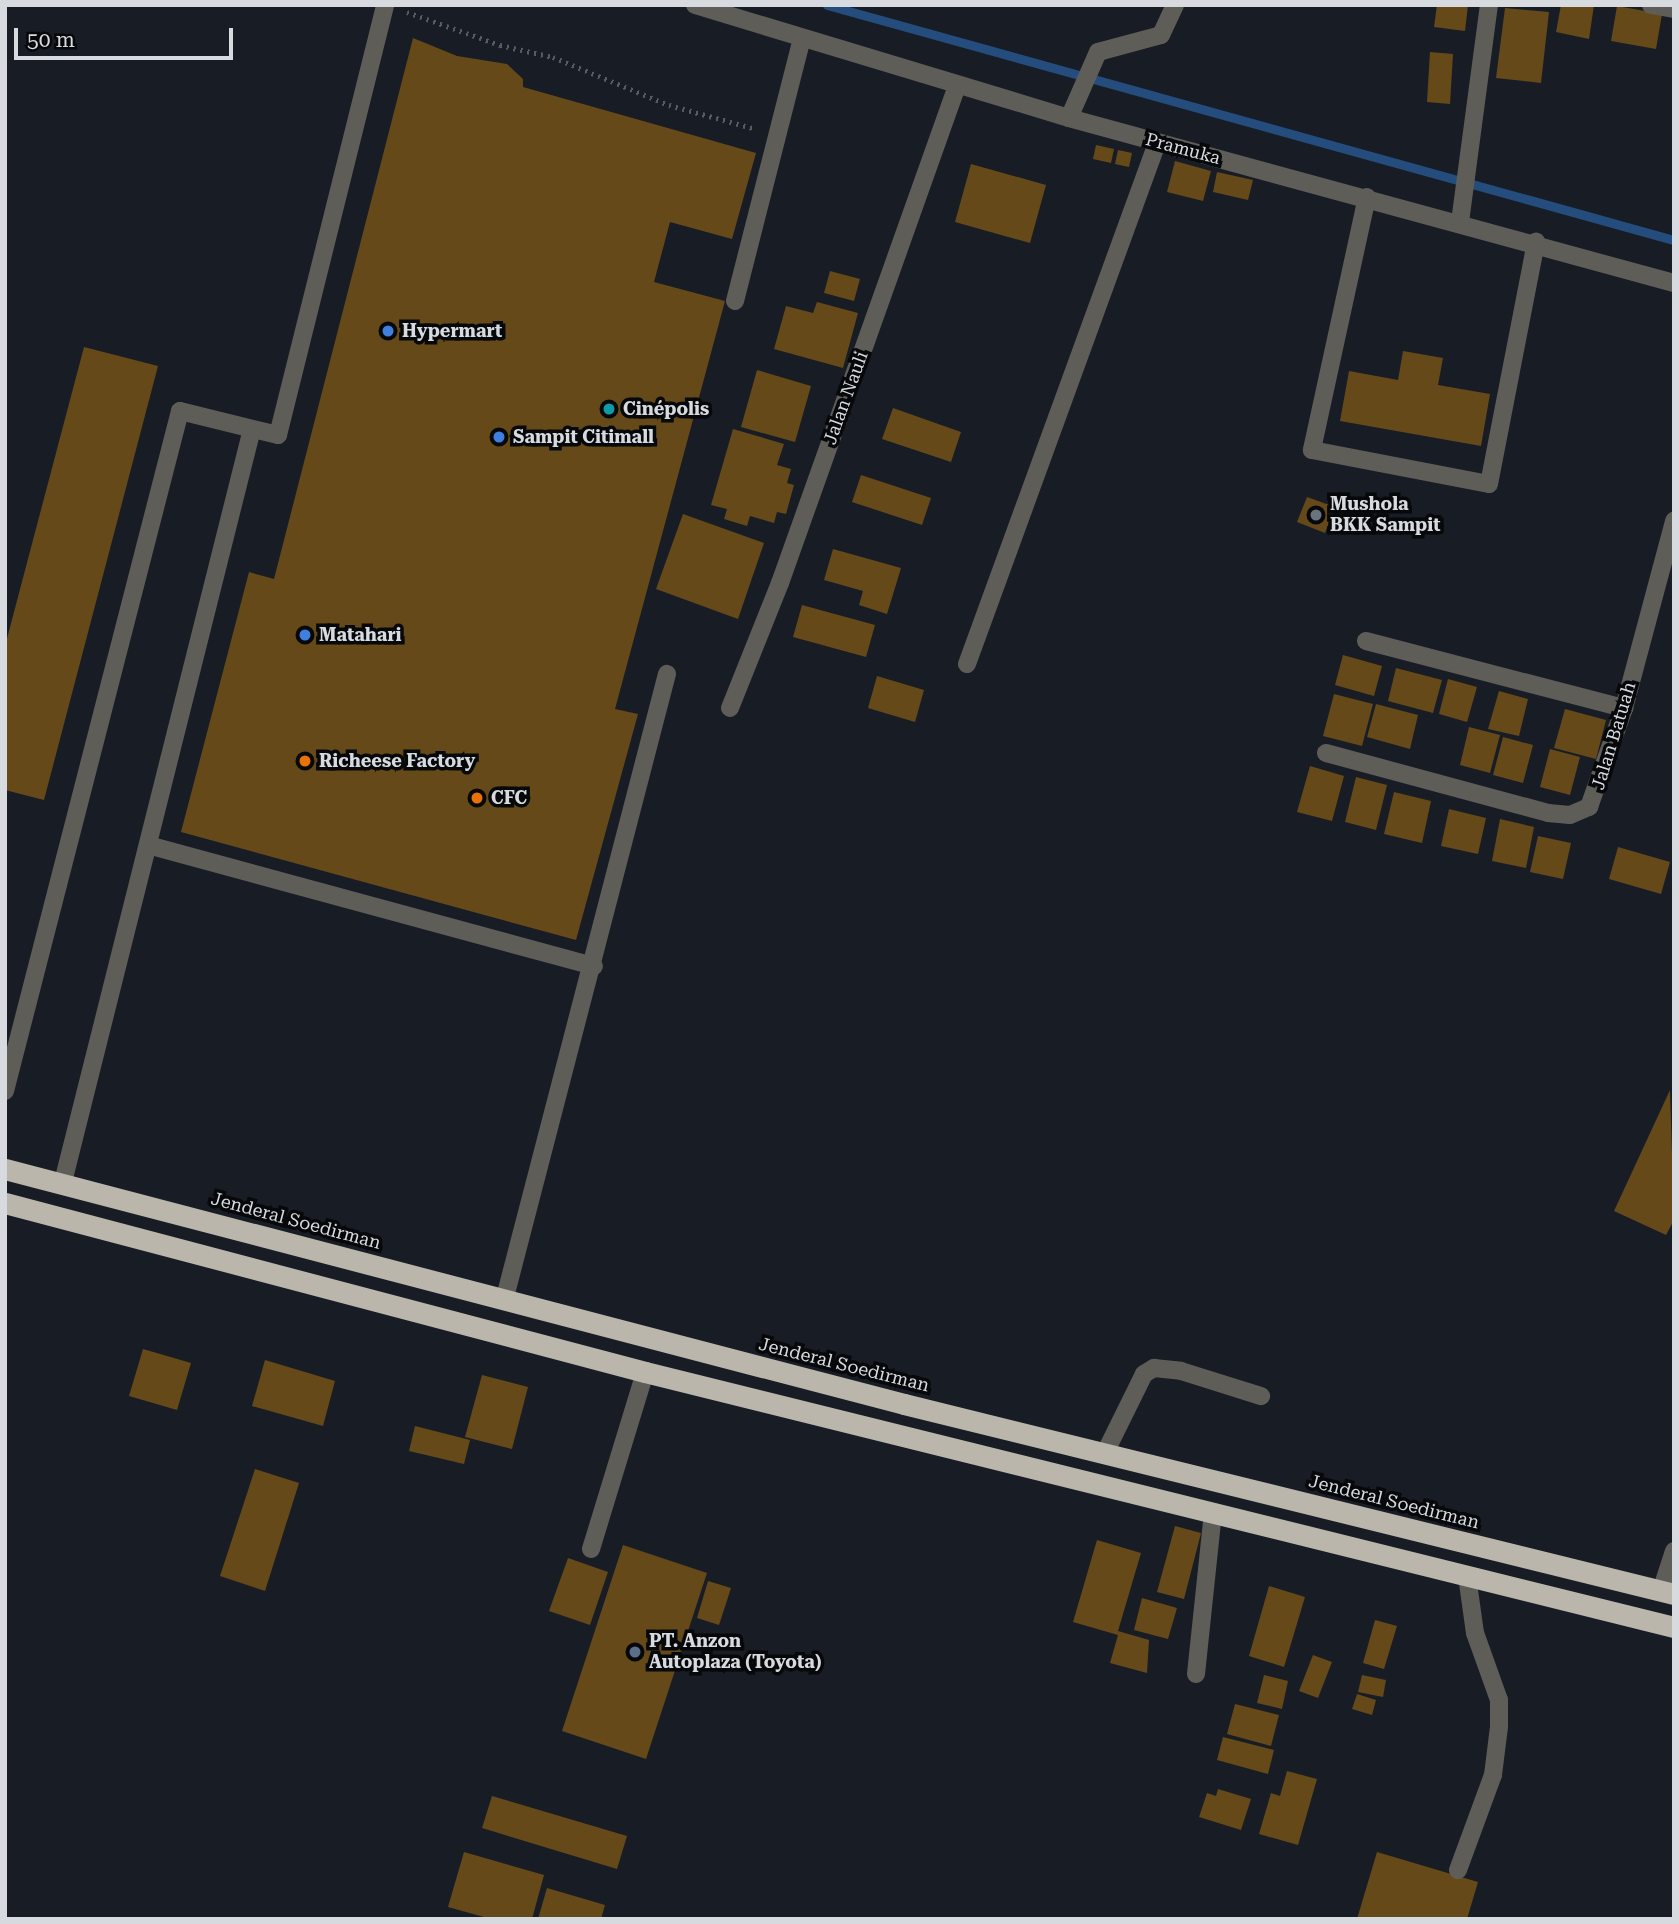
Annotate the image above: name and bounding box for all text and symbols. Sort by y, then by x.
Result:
scale bar [18,14,236,58]
text: 50 m [27,28,75,52]
street label: Pramuka [1143,129,1223,169]
place label: Hypermart [402,320,502,342]
marker: Hypermart [380,323,396,339]
street label: Jalan Nauli [819,349,873,447]
place label: Cinépolis [623,398,709,420]
marker: Cinépolis [601,401,617,417]
place label: Sampit Citimall [513,426,654,448]
marker: Sampit Citimall [491,429,507,445]
place label: Mushola BKK Sampit [1330,494,1441,536]
marker: Mushola BKK Sampit [1308,507,1324,523]
place label: Matahari [319,624,402,646]
marker: Matahari [297,627,313,643]
street label: Jalan Batuah [1587,679,1641,793]
place label: Richeese Factory [319,750,475,772]
marker: Richeese Factory [297,753,313,769]
place label: CFC [491,787,527,809]
marker: CFC [469,790,485,806]
street label: Jenderal Soedirman [209,1188,383,1254]
street label: Jenderal Soedirman [757,1333,931,1397]
street label: Jenderal Soedirman [1307,1470,1481,1534]
place label: PT. Anzon Autoplaza (Toyota) [649,1631,821,1674]
marker: PT. Anzon Autoplaza (Toyota) [627,1644,643,1660]

